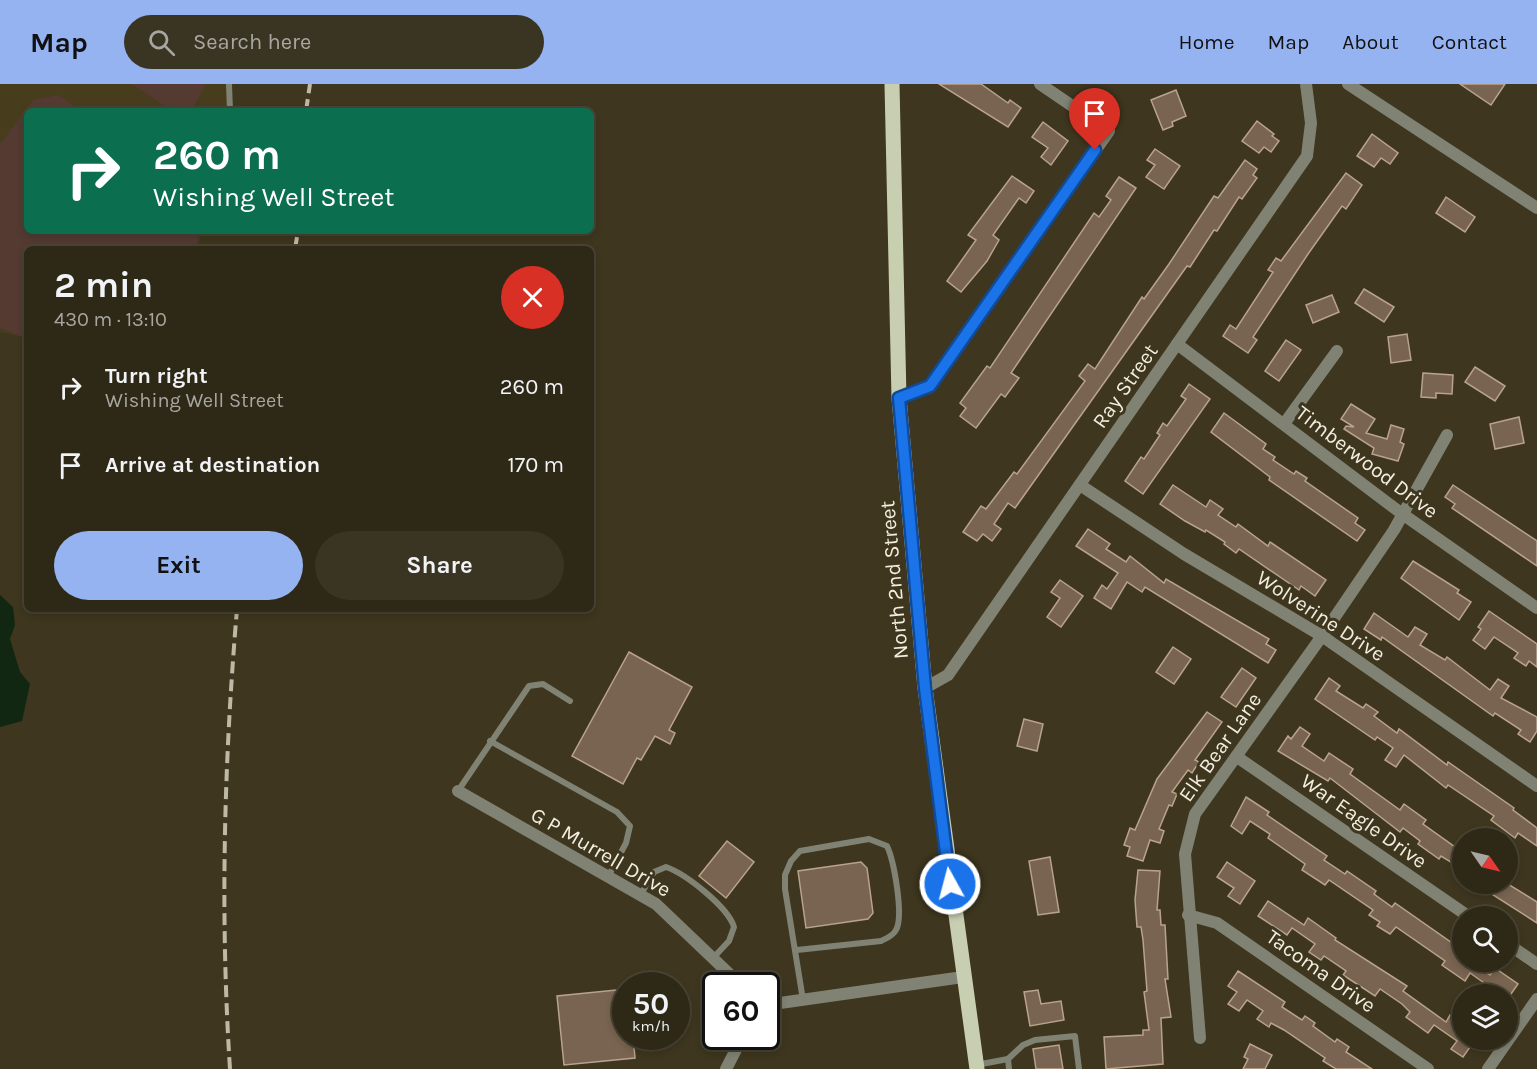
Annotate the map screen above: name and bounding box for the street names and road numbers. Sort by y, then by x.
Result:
street label: Ray Street [1087,339,1163,433]
street label: Timberwood Drive [1291,401,1443,523]
street label: North 2nd Street [875,500,913,660]
street label: Wolverine Drive [1252,566,1390,666]
street label: Elk Bear Lane [1174,688,1266,806]
street label: War Eagle Drive [1296,769,1432,873]
street label: G P Murrell Drive [527,802,675,902]
street label: Tacoma Drive [1262,925,1380,1017]

